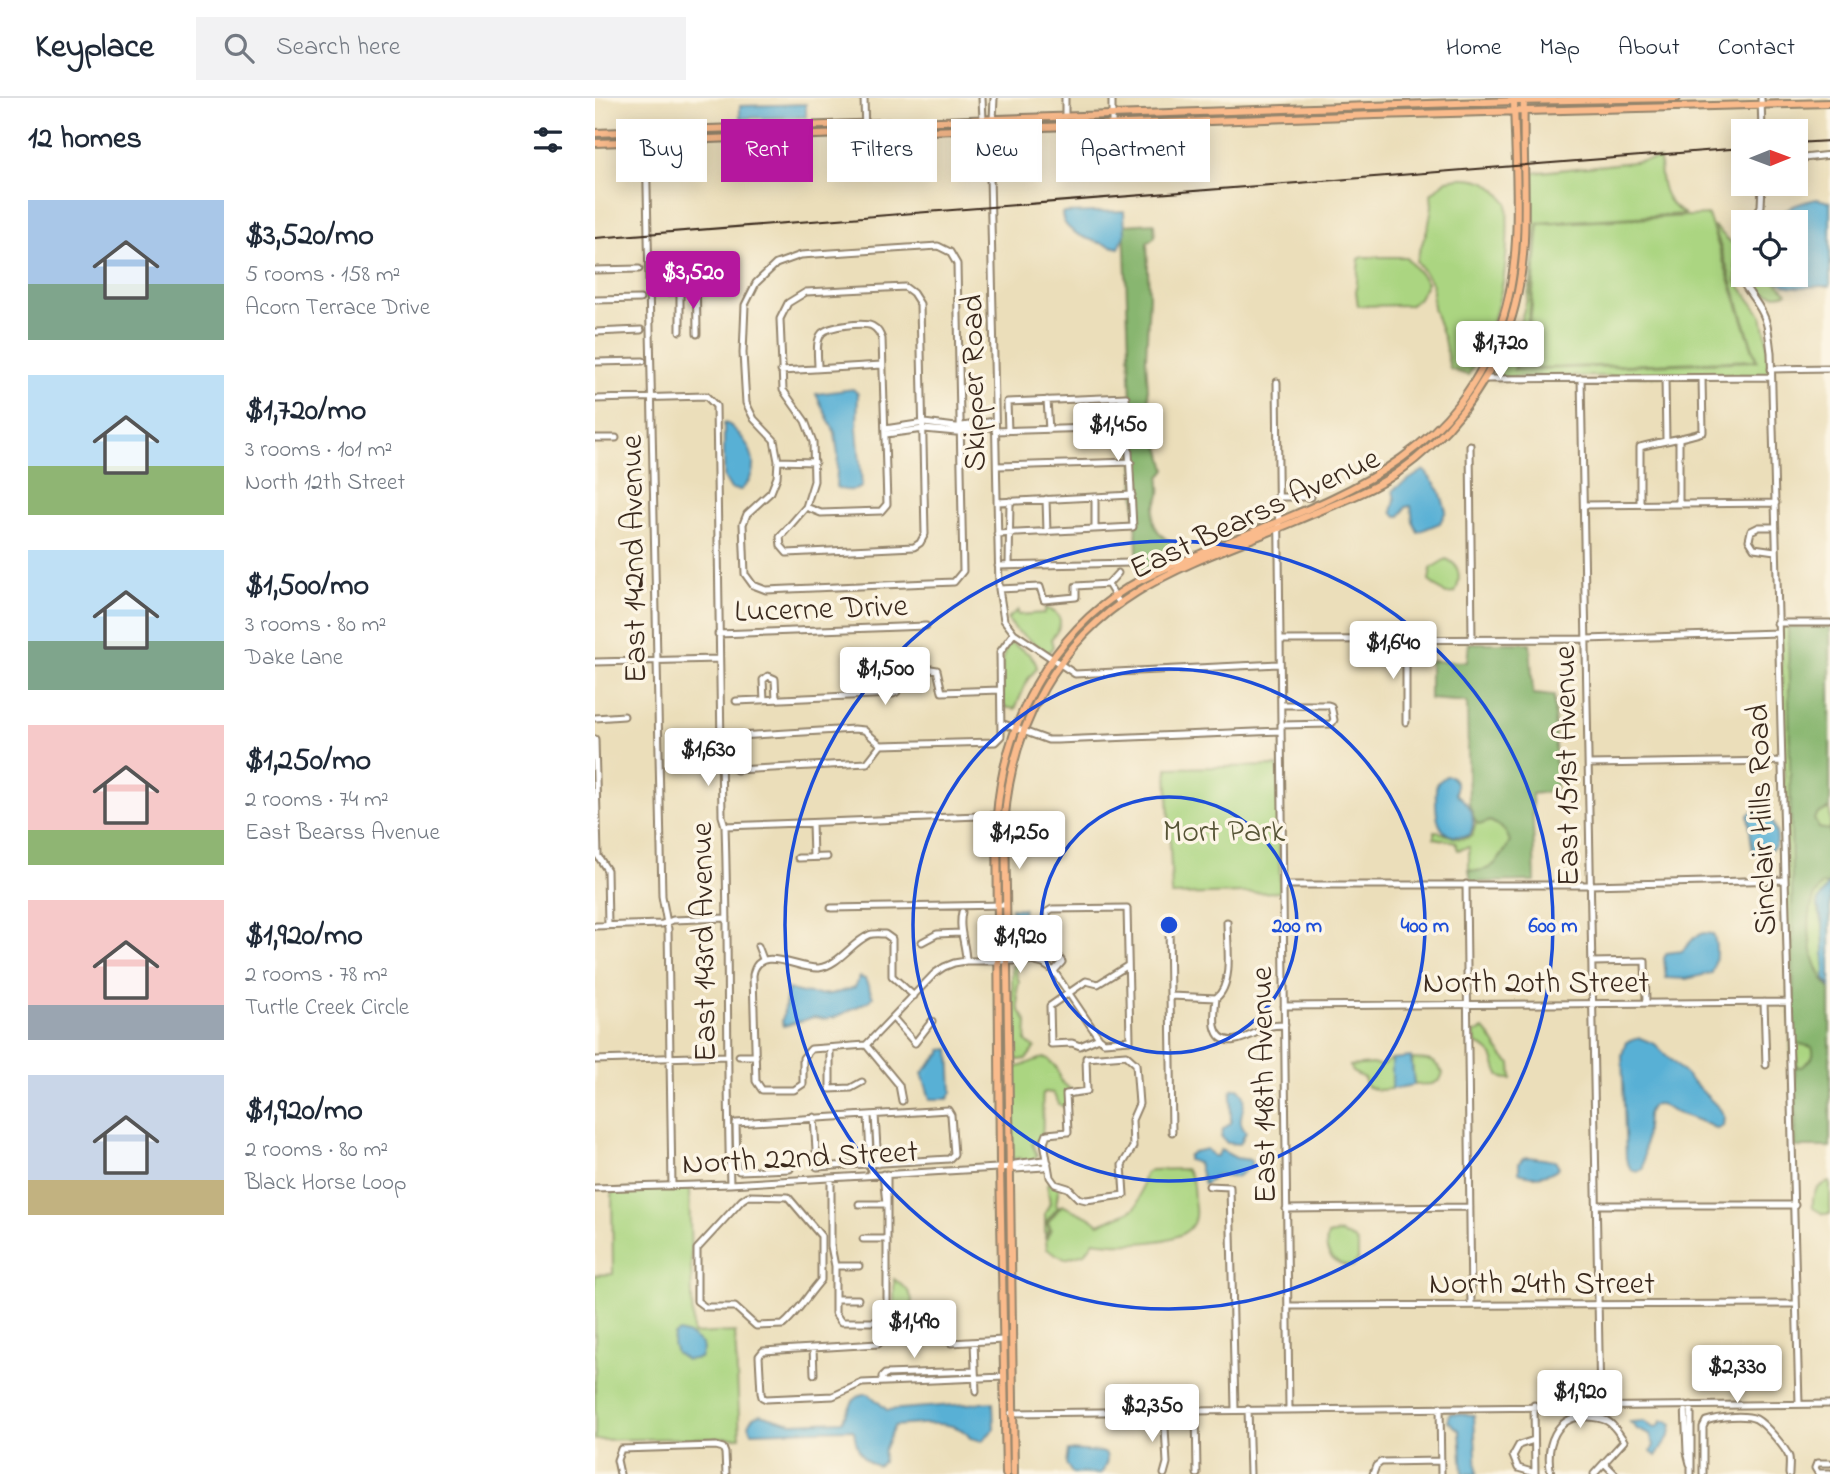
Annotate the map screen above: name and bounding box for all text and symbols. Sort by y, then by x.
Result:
search box [196,17,686,80]
text: Keyplace [35,24,154,72]
icon: search [220,29,258,67]
text: Search here [276,29,400,67]
text: Home [1446,31,1502,66]
text: Map [1540,31,1580,66]
text: About [1618,31,1680,66]
text: Contact [1718,31,1795,66]
text: 12 homes [28,118,142,162]
chip: Buy [616,119,707,182]
chip: Rent [721,119,813,182]
chip: Filters [827,119,937,182]
chip: New [951,119,1042,182]
chip: Apartment [1056,119,1210,182]
north arrow [1731,119,1808,196]
map controls [1731,119,1808,287]
icon: filters [529,121,567,159]
button: locate [1731,210,1808,287]
text: $3,520/mo [245,215,374,259]
icon: home [84,228,168,312]
pin: $3,520 [636,252,750,311]
text: $3,520 [662,257,724,290]
text: 5 rooms · 158 m² [245,259,400,292]
text: Acorn Terrace Drive [245,292,430,325]
street label: Skipper Road [950,294,1001,472]
pin: $1,720 [1443,322,1557,381]
text: $1,720 [1472,327,1528,360]
text: $1,720/mo [245,390,366,434]
icon: home [84,403,168,487]
pin: $1,450 [1061,404,1175,463]
text: $1,450 [1089,409,1147,442]
text: 3 rooms · 101 m² [245,434,392,467]
street label: East 142nd Avenue [610,434,661,684]
street label: East Bearss Avenue [1123,436,1389,594]
text: North 12th Street [245,467,405,500]
text: $1,500/mo [245,565,369,609]
icon: home [84,578,168,662]
street label: Lucerne Drive [734,584,909,637]
text: 3 rooms · 80 m² [245,609,386,642]
pin: $1,640 [1336,622,1450,681]
text: $1,640 [1366,627,1420,660]
text: Dake Lane [245,642,343,675]
street label: East 151st Avenue [1543,644,1594,887]
pin: $1,500 [828,648,942,707]
text: $1,500 [856,653,914,686]
street label: Sinclair Hills Road [1736,703,1791,936]
pin: $1,630 [651,728,765,788]
text: $1,630 [681,734,735,767]
text: $1,250/mo [245,740,371,784]
icon: home [84,753,168,837]
text: 2 rooms · 74 m² [245,784,389,817]
park label: Mort Park [1163,810,1286,857]
pin: $1,250 [962,812,1076,871]
text: East Bearss Avenue [245,817,440,850]
text: $1,250 [989,817,1049,850]
street label: East 143rd Avenue [680,821,731,1062]
text: 200 m [1271,912,1322,942]
text: 400 m [1401,912,1449,942]
text: 600 m [1529,912,1577,942]
centre of rings [1157,913,1181,937]
text: $1,920/mo [245,915,363,959]
pin: $1,920 [963,916,1077,975]
text: $1,920 [993,921,1047,954]
icon: home [84,928,168,1012]
text: 2 rooms · 78 m² [245,959,388,992]
street label: North 20th Street [1423,961,1649,1008]
street label: East 148th Avenue [1240,966,1291,1204]
text: Turtle Creek Circle [245,992,409,1025]
text: $1,920/mo [245,1090,363,1134]
icon: home [84,1103,168,1187]
street label: North 22nd Street [681,1130,920,1189]
text: 2 rooms · 80 m² [245,1134,388,1167]
text: Black Horse Loop [245,1167,407,1200]
street label: North 24th Street [1429,1262,1655,1309]
pin: $1,490 [857,1300,971,1360]
text: $1,490 [888,1306,940,1339]
pin: $2,330 [1680,1346,1794,1405]
text: $2,330 [1708,1351,1766,1384]
pin: $1,920 [1523,1370,1637,1430]
text: $1,920 [1553,1376,1607,1409]
pin: $2,350 [1095,1384,1209,1444]
text: $2,350 [1121,1390,1183,1423]

